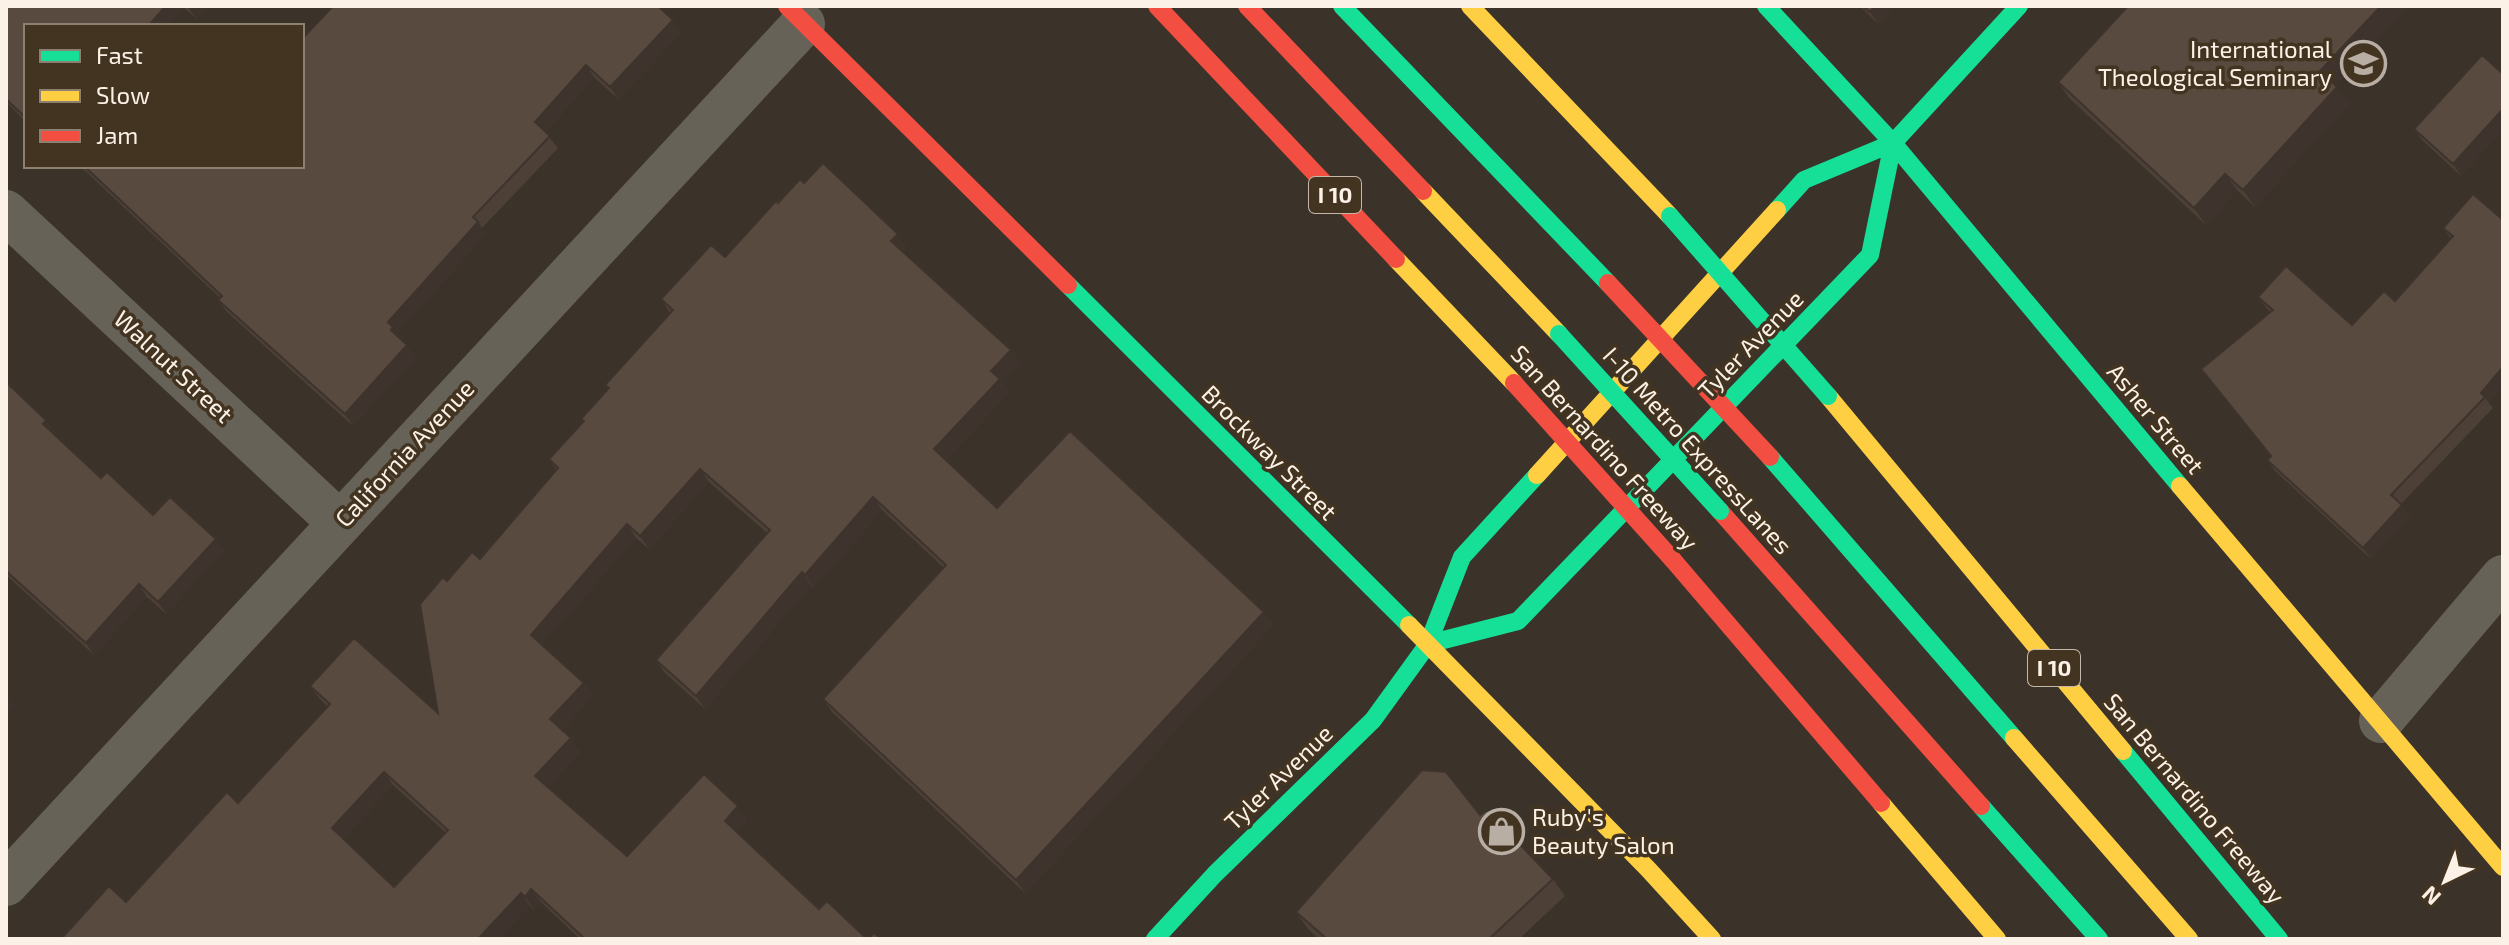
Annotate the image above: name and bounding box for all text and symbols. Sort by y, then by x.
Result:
legend [24,24,304,168]
place label: International Theological Seminary [2098,34,2332,91]
text: Fast [96,40,143,69]
school or university icon: International Theological Seminary [2339,40,2387,88]
text: Slow [96,80,150,109]
text: Jam [96,120,138,149]
road number: I 10 [1309,177,1361,213]
street label: Tyler Avenue [1691,284,1809,404]
street label: Walnut Street [109,304,239,428]
street label: San Bernardino Freeway [1505,339,1705,556]
street label: I-10 Metro ExpressLanes [1598,341,1799,559]
street label: Asher Street [2102,357,2211,479]
street label: California Avenue [328,373,479,532]
street label: Brockway Street [1197,378,1344,525]
road number: I 10 [2028,650,2080,686]
street label: San Bernardino Freeway [2099,687,2292,909]
street label: Tyler Avenue [1218,718,1338,836]
place label: Ruby's Beauty Salon [1532,802,1675,859]
shop icon: Ruby's Beauty Salon [1477,808,1525,856]
north arrow [2405,841,2485,921]
text: N [2416,881,2445,911]

